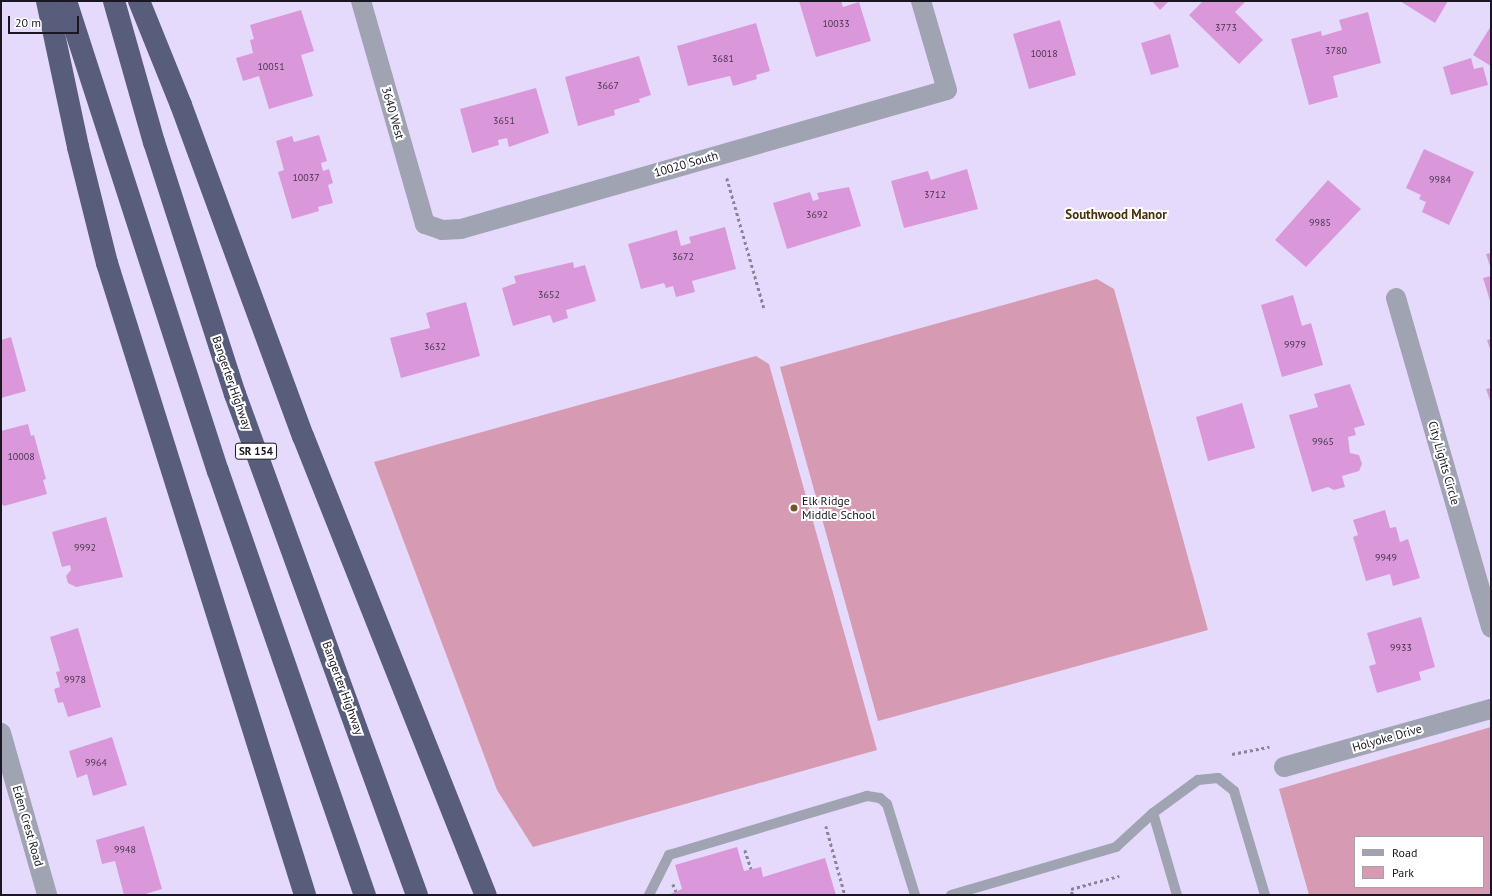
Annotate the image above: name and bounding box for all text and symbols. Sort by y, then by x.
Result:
scale bar [10,8,81,34]
text: 20 m [15,15,41,30]
house number: 10033 [822,18,850,30]
house number: 3773 [1215,22,1237,34]
house number: 3780 [1325,45,1347,57]
house number: 10018 [1030,48,1058,60]
house number: 3681 [712,53,734,65]
house number: 10051 [257,61,285,73]
house number: 3667 [597,80,619,92]
street label: 3640 West [379,85,407,141]
house number: 3651 [493,115,515,127]
street label: 10020 South [652,148,720,180]
house number: 10037 [292,172,320,184]
house number: 9984 [1429,174,1451,186]
house number: 3712 [924,189,946,201]
district label: Southwood Manor [1065,207,1167,223]
house number: 3692 [806,209,828,221]
house number: 9985 [1309,217,1331,229]
house number: 3672 [672,251,694,263]
house number: 3652 [538,289,560,301]
street label: Bangerter Highway [209,334,255,432]
house number: 9979 [1284,339,1306,351]
house number: 3632 [424,341,446,353]
street label: City Lights Circle [1425,419,1463,507]
house number: 9965 [1312,436,1334,448]
road number: SR 154 [235,442,277,460]
house number: 10008 [7,451,35,463]
place label: Elk Ridge Middle School [802,494,875,522]
marker: Elk Ridge Middle School [789,503,799,513]
house number: 9992 [74,542,96,554]
house number: 9949 [1375,552,1397,564]
street label: Bangerter Highway [319,639,367,737]
house number: 9933 [1390,642,1412,654]
house number: 9978 [64,674,86,686]
street label: Holyoke Drive [1351,721,1423,755]
house number: 9964 [85,757,107,769]
street label: Eden Crest Road [10,784,46,868]
legend [1354,836,1484,888]
house number: 9948 [114,844,136,856]
text: Road [1392,845,1417,860]
text: Park [1392,865,1414,880]

